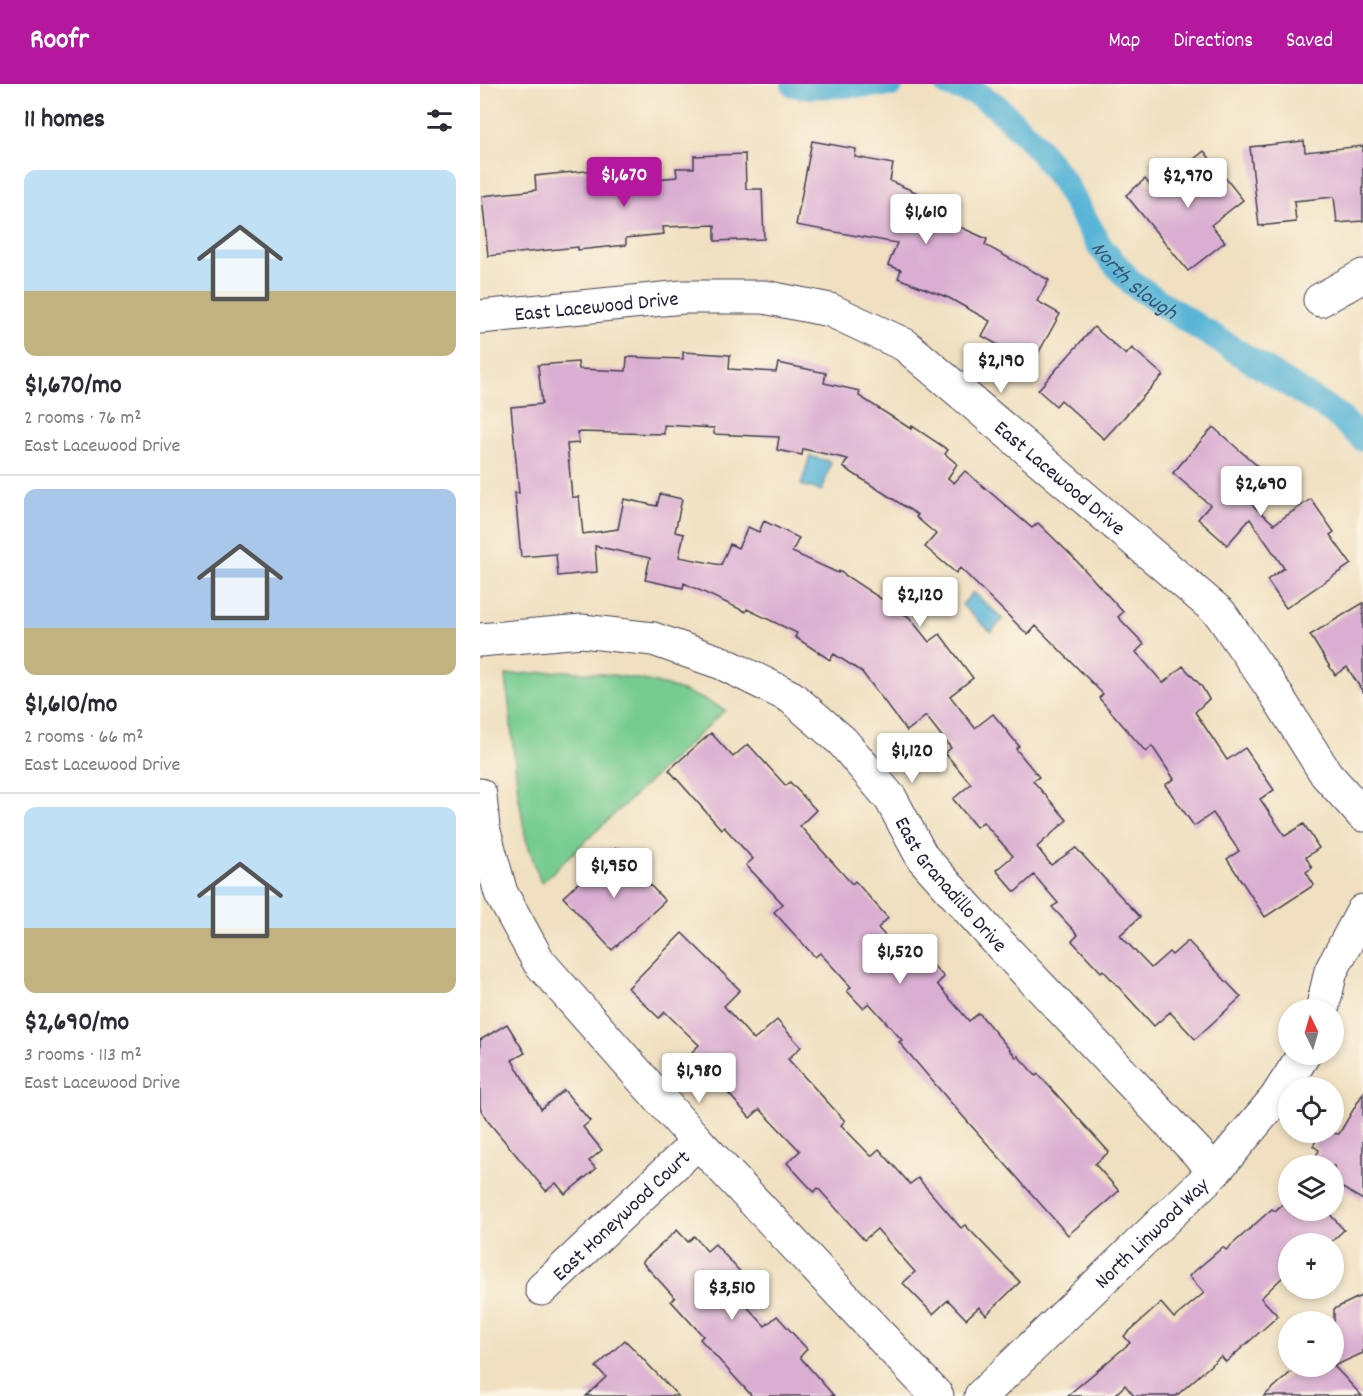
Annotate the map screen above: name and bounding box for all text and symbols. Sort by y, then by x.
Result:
text: Roofr [30,22,89,62]
text: Map [1109,27,1140,57]
text: Directions [1173,27,1253,57]
text: Saved [1286,27,1333,57]
text: 11 homes [24,102,105,139]
icon: filters [423,104,456,137]
pin: $1,670 [575,157,673,208]
pin: $2,970 [1139,158,1237,209]
text: $1,670 [601,162,647,190]
text: $2,970 [1163,163,1213,191]
pin: $1,610 [877,194,975,245]
text: $1,610 [904,199,948,227]
icon: home [186,209,294,317]
water label: North Slough [1081,237,1183,329]
street label: East Lacewood Drive [513,286,680,332]
pin: $2,190 [952,343,1050,394]
text: $2,190 [977,348,1025,376]
text: $1,670/mo [24,368,122,405]
text: 2 rooms · 76 m² [24,405,142,433]
street label: East Lacewood Drive [986,415,1131,544]
text: East Lacewood Drive [24,433,180,461]
pin: $2,690 [1212,466,1310,517]
text: $2,690 [1235,471,1287,499]
icon: home [186,528,294,636]
pin: $2,120 [871,577,969,628]
text: $2,120 [897,582,943,610]
text: $1,610/mo [24,687,117,724]
text: 2 rooms · 66 m² [24,724,144,752]
pin: $1,120 [863,733,961,784]
text: $1,120 [891,738,933,766]
text: East Lacewood Drive [24,752,180,780]
street label: East Granadillo Drive [885,812,1013,961]
icon: home [186,846,294,954]
pin: $1,950 [565,848,663,899]
text: $1,950 [590,853,638,881]
pin: $1,520 [851,934,949,985]
text: $1,520 [876,939,924,967]
north arrow [1278,999,1344,1065]
map controls [1278,999,1344,1377]
text: $2,690/mo [24,1005,129,1042]
text: 3 rooms · 113 m² [24,1042,142,1070]
pin: $1,980 [650,1053,748,1104]
text: $1,980 [676,1058,722,1086]
text: East Lacewood Drive [24,1070,180,1098]
button: locate [1278,1077,1344,1143]
street label: East Honeywood Court [547,1144,699,1290]
button: layers [1278,1155,1344,1221]
street label: North Linwood Way [1089,1172,1218,1297]
button: + [1278,1233,1344,1299]
pin: $3,510 [683,1270,781,1321]
text: $3,510 [708,1275,756,1303]
button: − [1278,1311,1344,1377]

